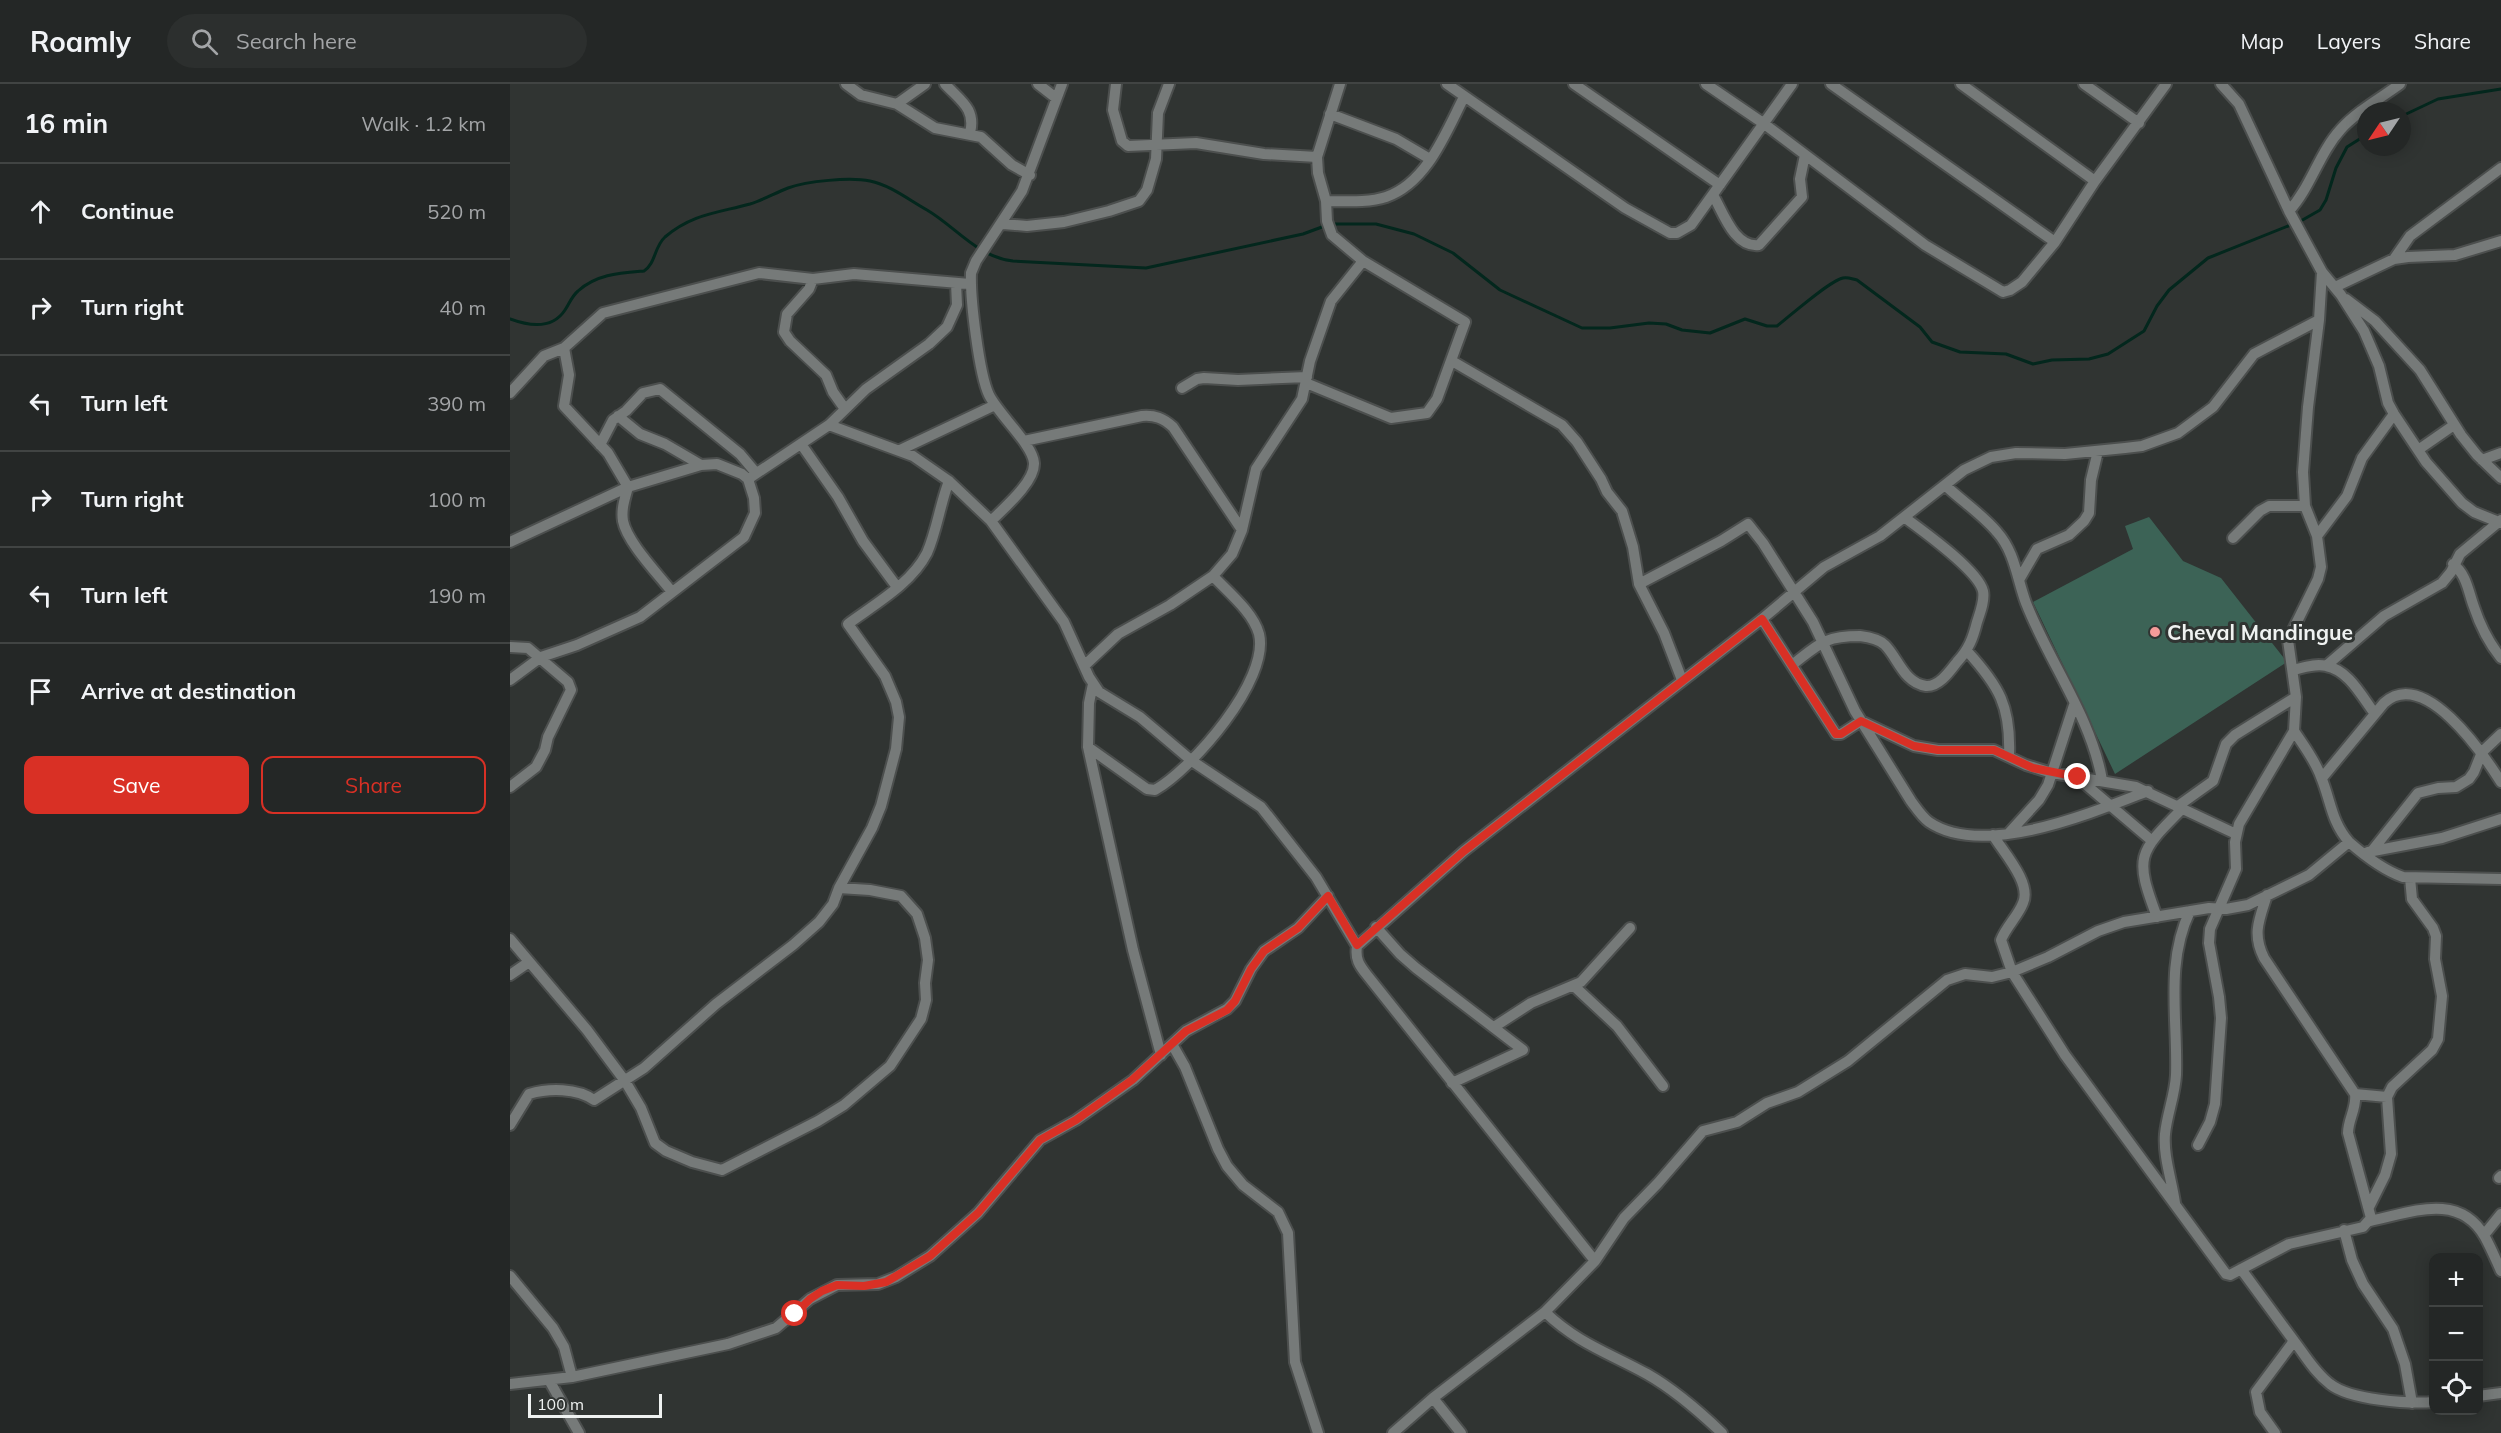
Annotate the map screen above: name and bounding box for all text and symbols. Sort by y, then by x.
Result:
search box [167,14,587,68]
text: Roamly [30,24,131,59]
icon: search [188,25,221,58]
text: Search here [236,27,357,55]
text: Map [2241,28,2284,54]
text: Layers [2317,28,2381,54]
text: Share [2414,28,2471,54]
north arrow [2357,102,2411,156]
text: 16 min [24,107,108,140]
text: Walk · 1.2 km [361,111,486,136]
icon: ahead [24,195,57,228]
text: Continue [81,197,174,225]
text: 520 m [427,199,486,224]
icon: right [24,291,57,324]
text: Turn right [81,293,184,321]
text: 40 m [439,295,486,320]
icon: left [24,387,57,420]
text: Turn left [81,389,168,417]
text: 390 m [427,391,486,416]
icon: right [24,483,57,516]
text: Turn right [81,485,184,513]
text: 100 m [427,487,486,512]
icon: left [24,579,57,612]
text: Turn left [81,581,168,609]
text: 190 m [427,583,486,608]
place label: Cheval Mandingue [2167,619,2353,645]
marker: Cheval Mandingue [2148,625,2162,639]
icon: arrive [24,675,57,708]
text: Arrive at destination [81,677,296,705]
button: Save [24,756,249,814]
button: Share [261,756,486,814]
route end [2064,763,2090,789]
map controls [2429,1253,2483,1415]
button: + [2429,1253,2483,1307]
route start [781,1300,807,1326]
button: − [2429,1307,2483,1361]
button: locate [2429,1361,2483,1415]
scale bar [528,1391,662,1418]
text: 100 m [537,1394,584,1414]

